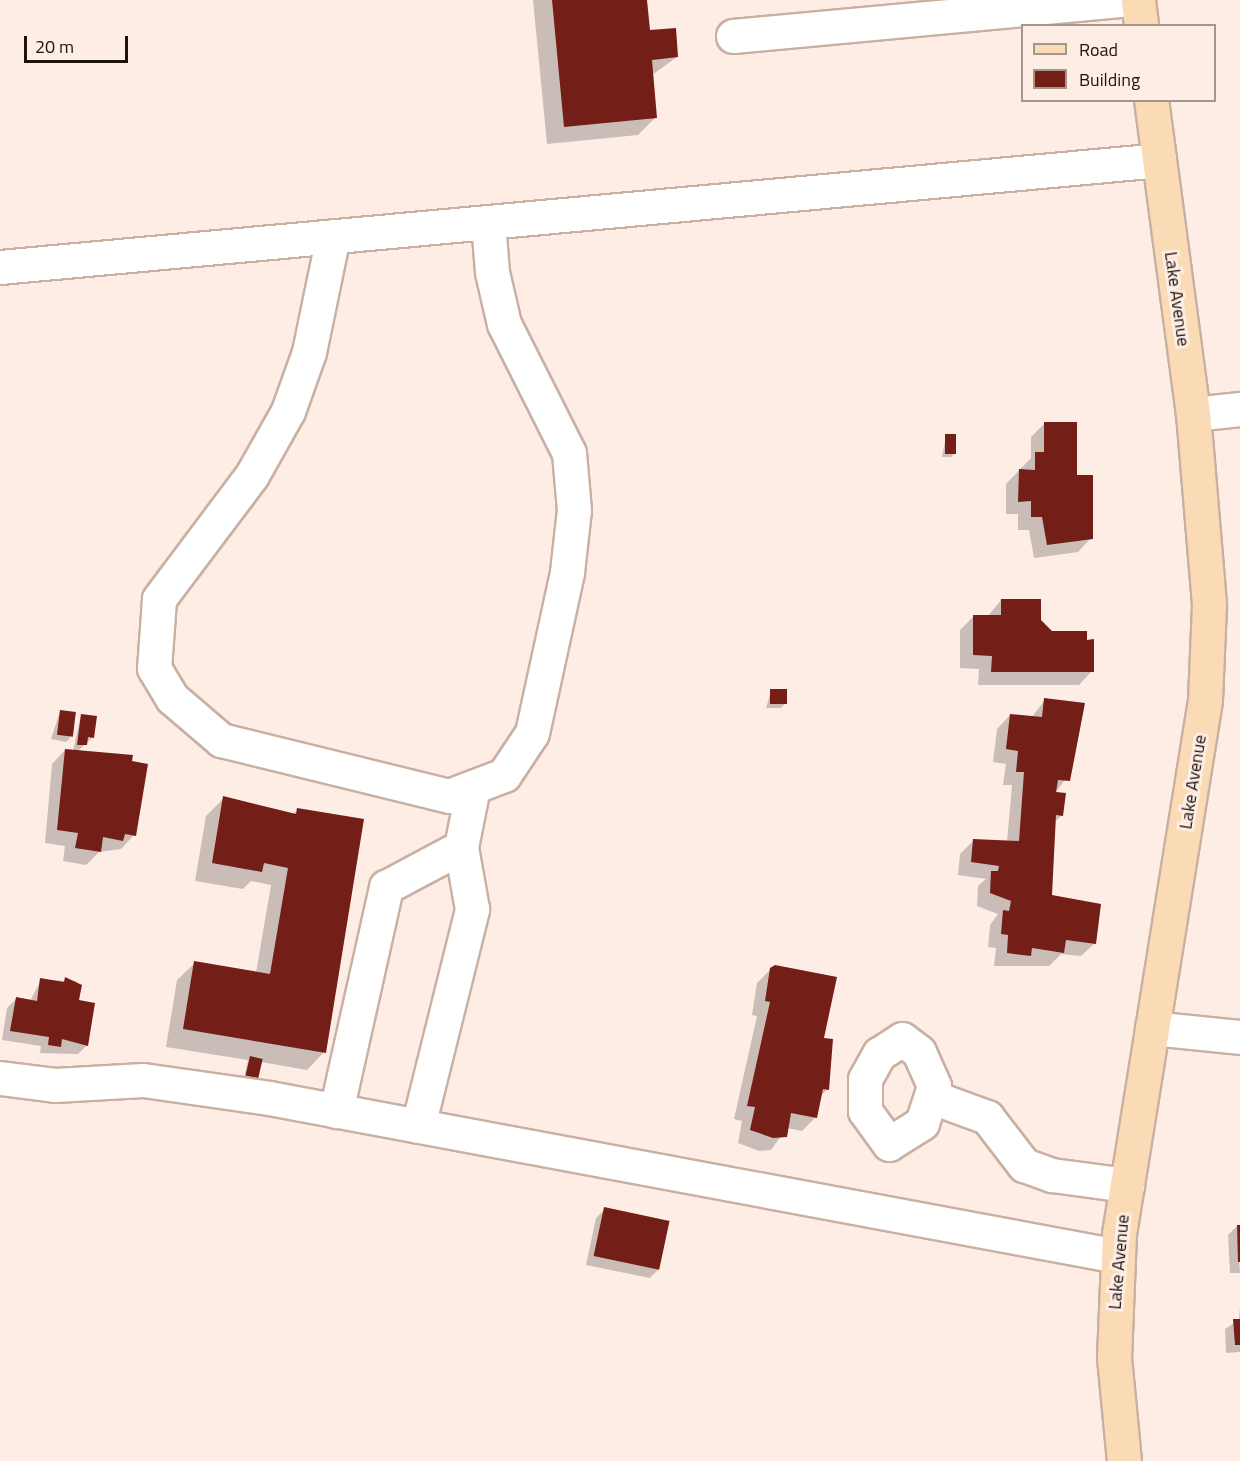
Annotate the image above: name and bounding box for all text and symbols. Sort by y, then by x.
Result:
scale bar [27,24,130,62]
legend [1021,24,1216,102]
text: 20 m [35,33,74,60]
text: Road [1079,36,1118,63]
text: Building [1079,66,1140,93]
street label: Lake Avenue [1160,250,1194,348]
street label: Lake Avenue [1175,733,1211,831]
street label: Lake Avenue [1104,1214,1134,1310]

